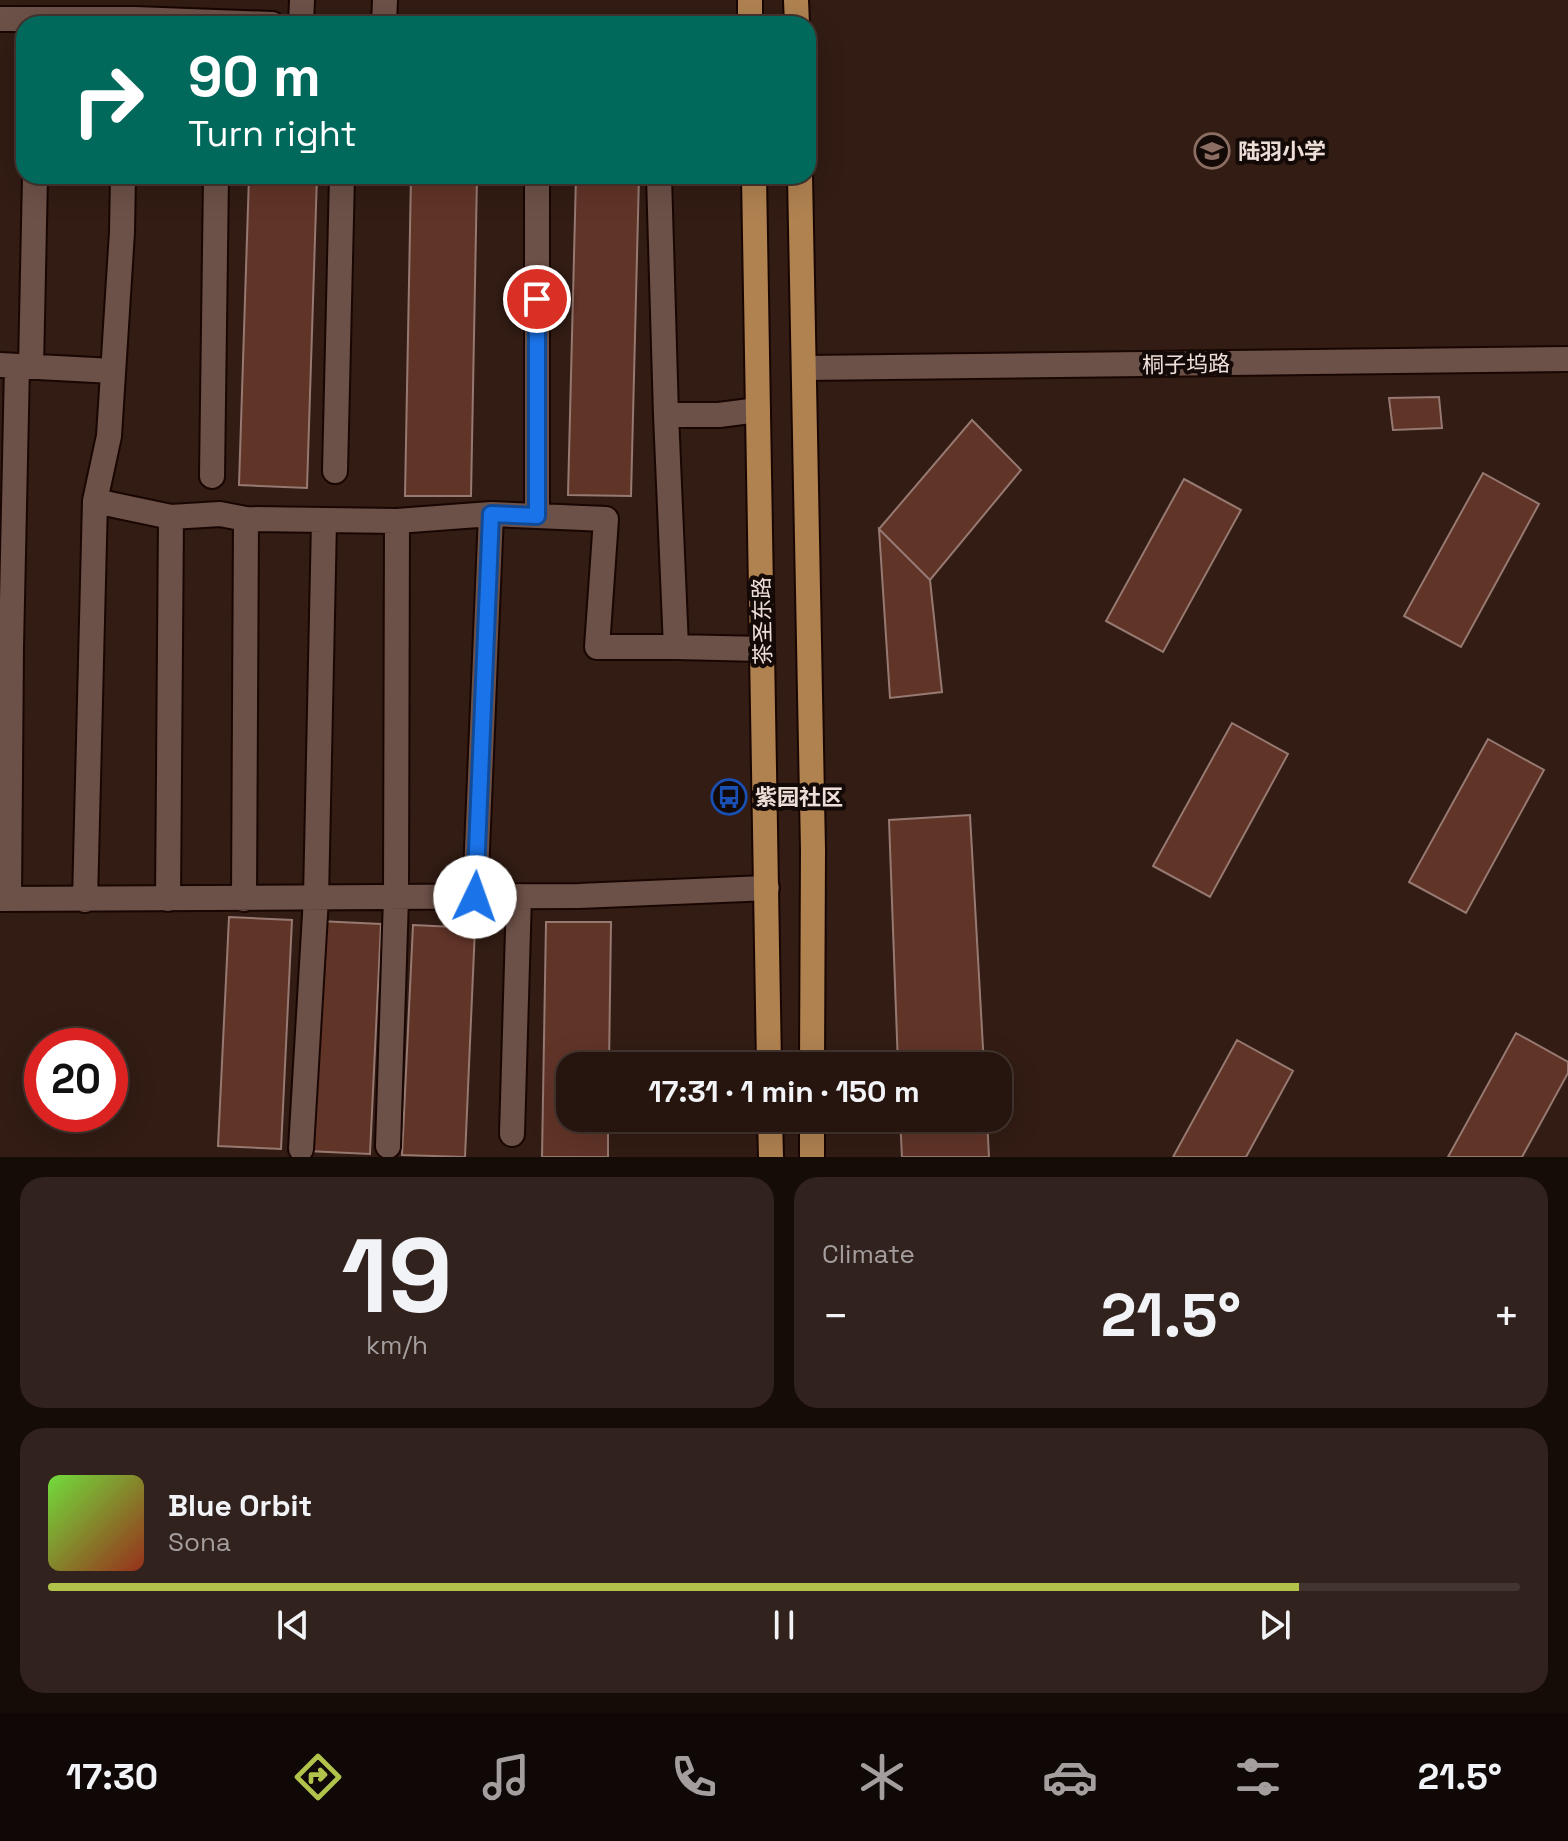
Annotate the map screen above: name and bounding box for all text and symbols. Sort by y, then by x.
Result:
text: 90 m [188,41,321,112]
icon: right [56,48,160,152]
text: Turn right [188,111,357,157]
school or university icon: 陆羽小学 [1193,132,1231,170]
place label: 陆羽小学 [1238,137,1326,165]
pin [503,265,571,333]
icon: arrive [515,277,559,321]
street label: 桐子坞路 [1142,349,1230,379]
street label: 茶圣东路 [747,577,777,665]
bus stop icon: 紫园社区 [710,778,748,816]
place label: 紫园社区 [755,783,843,811]
position arrow [433,855,517,939]
speed limit sign: 20 [24,1028,128,1132]
text: 17:31 · 1 min · 150 m [648,1072,920,1111]
text: 19 [341,1210,453,1342]
text: Climate [822,1237,915,1271]
text: 21.5° [1101,1277,1241,1354]
text: − [822,1288,849,1344]
text: + [1493,1288,1520,1344]
text: km/h [366,1328,428,1362]
text: Blue Orbit [168,1486,312,1525]
text: Sona [168,1525,231,1559]
icon: previous [271,1603,315,1647]
icon: pause [762,1603,806,1647]
icon: next [1253,1603,1297,1647]
icon: directions [290,1749,346,1805]
icon: music [478,1749,534,1805]
icon: phone [666,1749,722,1805]
icon: climate [854,1749,910,1805]
icon: car [1042,1749,1098,1805]
icon: filters [1230,1749,1286,1805]
text: 17:30 [66,1754,158,1800]
text: 21.5° [1418,1754,1502,1800]

